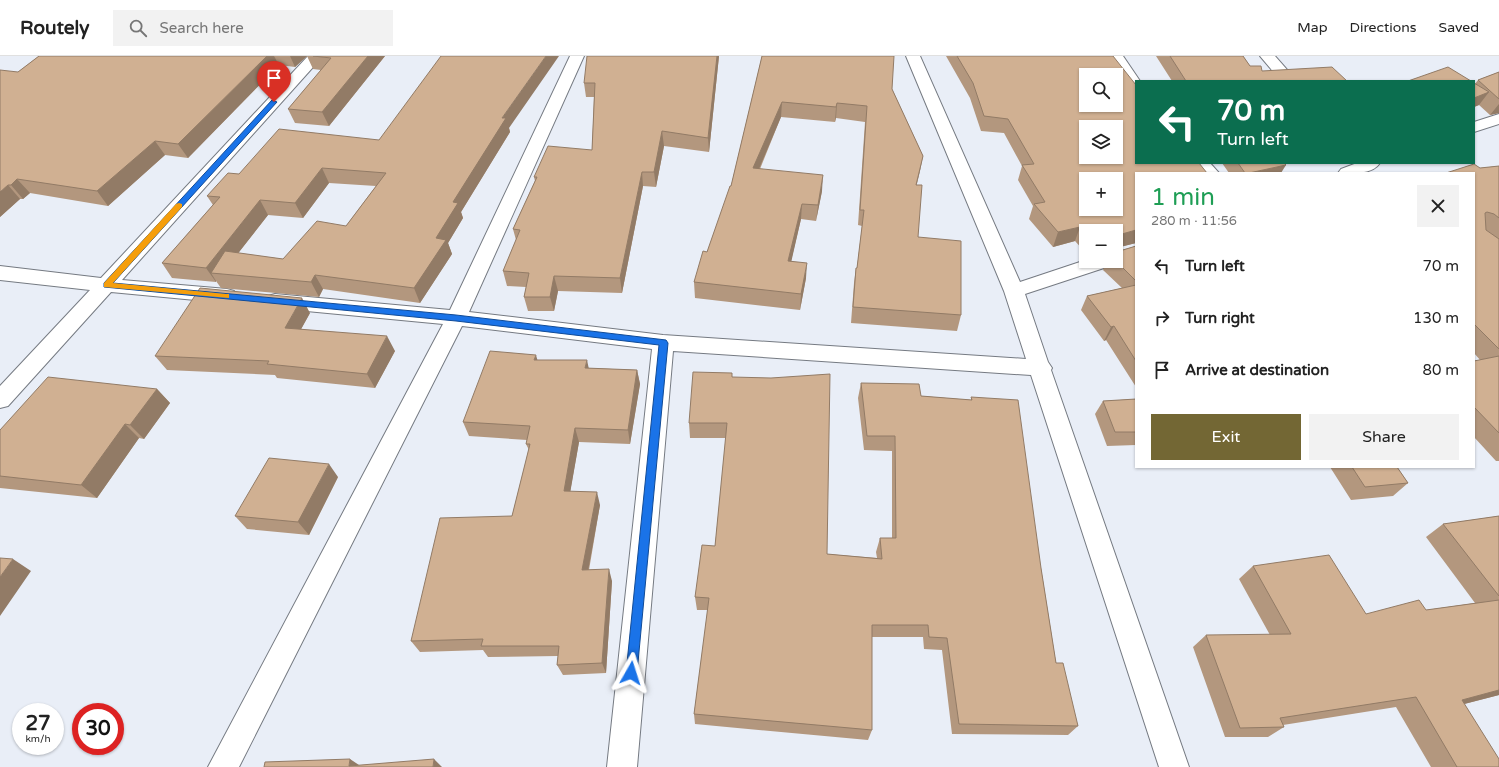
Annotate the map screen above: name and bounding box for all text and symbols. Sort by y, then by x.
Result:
search box [113,10,393,46]
text: Routely [20,17,89,39]
icon: search [127,17,149,39]
text: Search here [159,19,244,37]
text: Map [1297,19,1328,36]
text: Directions [1350,19,1417,36]
text: Saved [1439,19,1479,36]
pin [257,61,291,102]
icon: arrive [263,67,285,89]
map controls [1079,68,1123,268]
button: search [1079,68,1123,112]
text: 70 m [1217,94,1285,128]
icon: left [1151,96,1203,148]
button: layers [1079,120,1123,164]
text: Turn left [1217,128,1289,150]
button: + [1079,172,1123,216]
text: 1 min [1151,183,1215,212]
button: close [1417,185,1459,227]
text: 280 m · 11:56 [1151,213,1237,229]
button: − [1079,224,1123,268]
icon: left [1151,255,1173,277]
text: Turn left [1185,257,1245,275]
text: 70 m [1422,257,1459,275]
icon: right [1151,307,1173,329]
text: Turn right [1185,309,1255,327]
text: 130 m [1413,309,1459,327]
icon: arrive [1151,359,1173,381]
text: Arrive at destination [1185,361,1329,379]
text: 80 m [1422,361,1459,379]
button: Exit [1151,414,1301,460]
button: Share [1309,414,1459,460]
position arrow [610,652,652,694]
speed limit sign: 30 [72,703,124,755]
text: 27 [25,712,51,736]
text: km/h [25,733,51,745]

